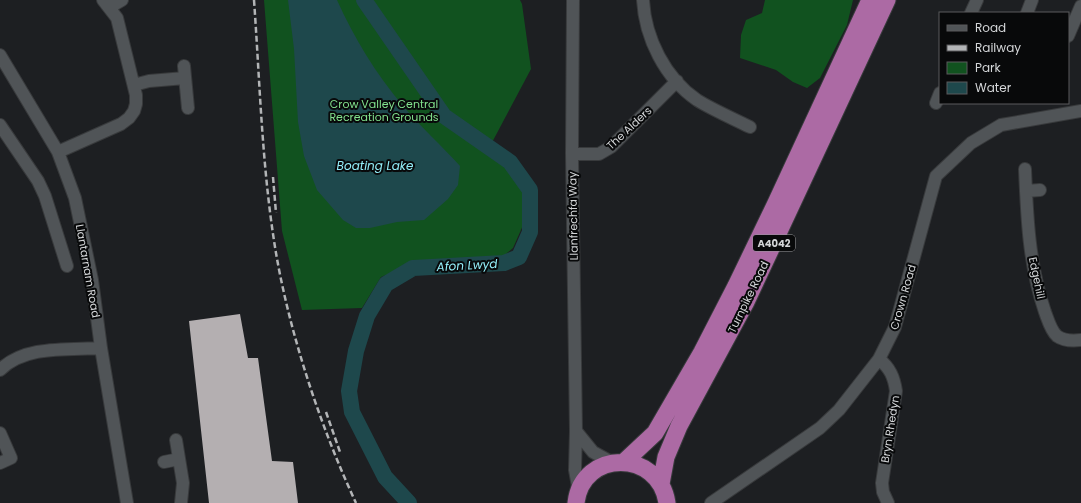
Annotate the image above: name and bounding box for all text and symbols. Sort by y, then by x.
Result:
legend [939,12,1069,104]
text: Road [975,19,1006,36]
text: Railway [975,39,1021,56]
text: Park [975,59,1002,76]
text: Water [975,79,1012,96]
park label: Crow Valley Central Recreation Grounds [329,96,439,125]
street label: The Alders [603,103,655,153]
water label: Boating Lake [337,157,414,174]
street label: Llanfrechfa Way [564,171,582,260]
street label: Llantarnam Road [72,223,104,319]
road number: A4042 [753,235,795,251]
water label: Afon Lwyd [435,255,499,275]
street label: Edgehill [1025,256,1049,300]
street label: Turnpike Road [724,258,772,336]
street label: Crown Road [886,262,920,332]
street label: Bryn Rhedyn [877,394,903,464]

